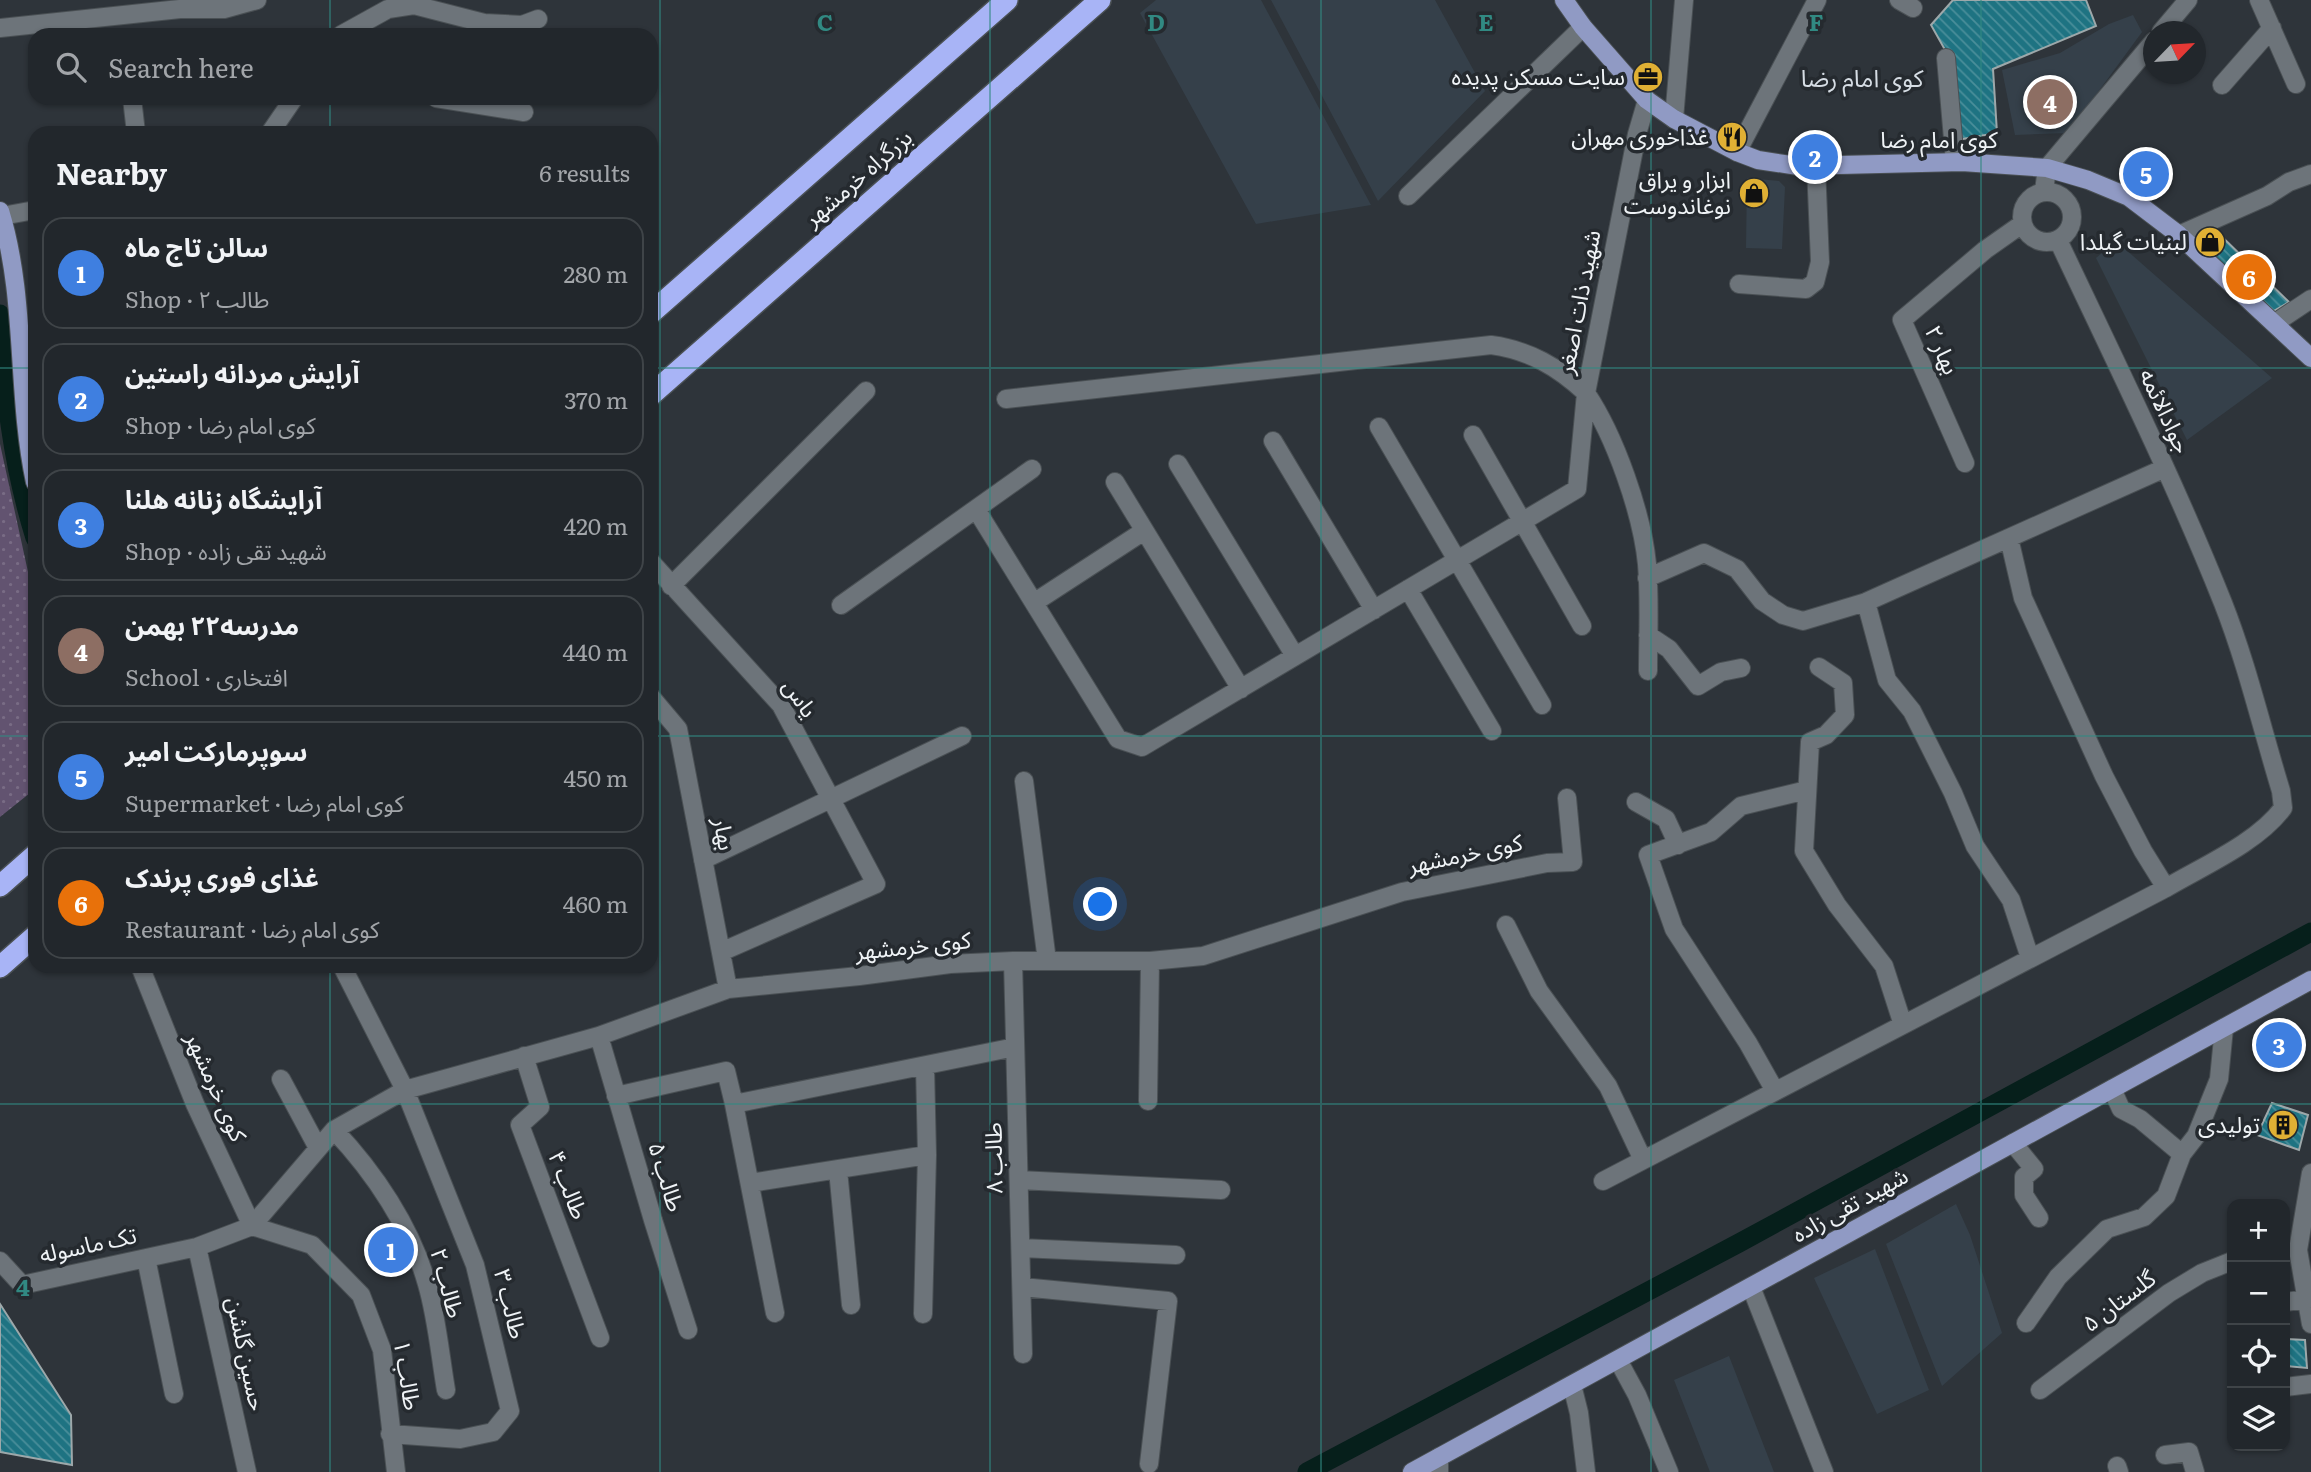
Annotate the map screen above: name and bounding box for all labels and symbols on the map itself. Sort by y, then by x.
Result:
text: C [817,4,833,38]
text: D [1147,4,1165,38]
text: E [1478,4,1494,38]
text: F [1809,4,1824,38]
north arrow [2143,21,2206,84]
place label: سایت مسکن پدیده [1451,58,1625,92]
district label: کوی امام رضا [1801,59,1924,97]
office icon: سایت مسکن پدیده [1631,60,1665,94]
pin: 4 [2027,76,2073,128]
place label: غذاخوری مهران [1571,118,1709,152]
street label: بزرگراه خرمشهر [794,120,919,234]
restaurant icon: غذاخوری مهران [1715,120,1749,154]
street label: کوی امام رضا [1880,121,1998,158]
pin: 2 [1792,131,1838,183]
pin: 5 [2123,148,2169,200]
place label: ابزار و یراق نوغاندوست [1624,161,1731,221]
shop icon: ابزار و یراق نوغاندوست [1737,176,1771,210]
place label: لبنیات گیلدا [2080,223,2187,257]
shop icon: لبنیات گیلدا [2193,225,2227,259]
street label: شهید ذات اصغر [1546,227,1608,378]
pin: 6 [2226,251,2272,303]
street label: بهار ۲ [1918,319,1970,379]
street label: جوادالائمه [2132,362,2201,458]
street label: یاس [776,670,827,724]
street label: بهار [706,813,746,853]
street label: کوی خرمشهر [1403,823,1526,881]
your location [1083,887,1117,921]
street label: کوی خرمشهر [852,921,973,967]
pin: 3 [2256,1019,2302,1071]
street label: کوی خرمشهر [178,1025,257,1147]
place label: تولیدی [2198,1106,2260,1140]
building icon: تولیدی [2266,1108,2300,1142]
street label: طالب ۸ [974,1122,1010,1194]
street label: طالب ۵ [641,1137,695,1215]
street label: طالب ۴ [541,1145,598,1224]
street label: شهید تقی زاده [1785,1157,1913,1249]
street label: تک ماسوله [36,1216,140,1270]
pin: 1 [368,1224,414,1276]
street label: طالب ۲ [423,1244,475,1321]
street label: گلستان ۵ [2074,1260,2162,1338]
street label: طالب ۳ [487,1265,537,1342]
text: 4 [16,1269,30,1303]
street label: حسین گلشن [219,1293,277,1414]
street label: طالب ۱ [387,1337,431,1412]

